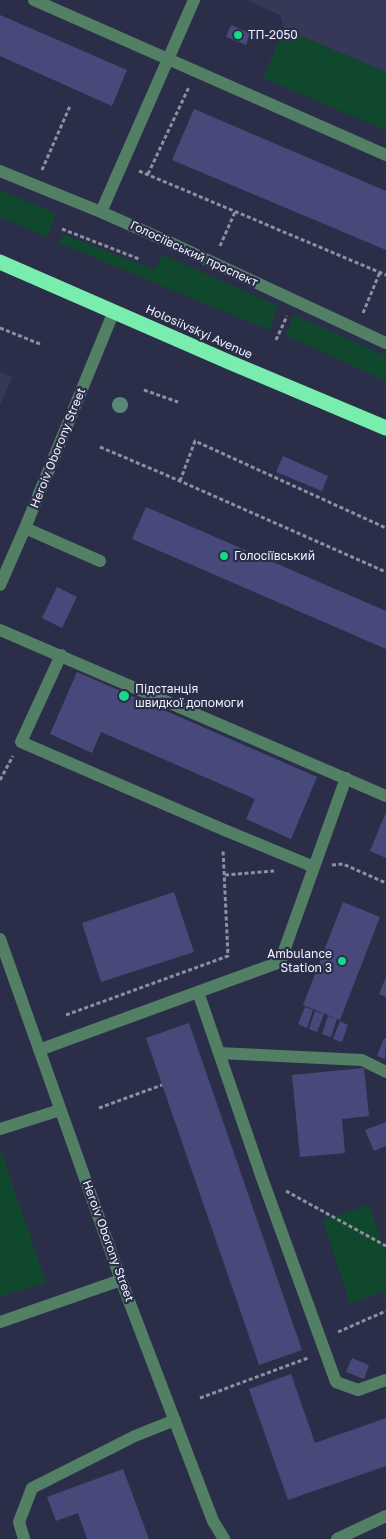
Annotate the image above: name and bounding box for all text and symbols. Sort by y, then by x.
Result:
place label: ТП-2050 [248,28,298,42]
marker: ТП-2050 [232,29,244,41]
street label: Голосіївський проспект [128,218,260,290]
street label: Holosiivskyi Avenue [143,302,255,362]
street label: Heroiv Oborony Street [27,386,89,510]
place label: Голосіївський [234,549,315,563]
marker: Голосіївський [218,550,230,562]
place label: Підстанція швидкої допомоги [135,682,244,710]
marker: Підстанція швидкої допомоги [117,689,131,703]
place label: Ambulance Station 3 [267,947,332,975]
marker: Ambulance Station 3 [336,955,348,967]
street label: Heroiv Oborony Street [79,1178,137,1304]

